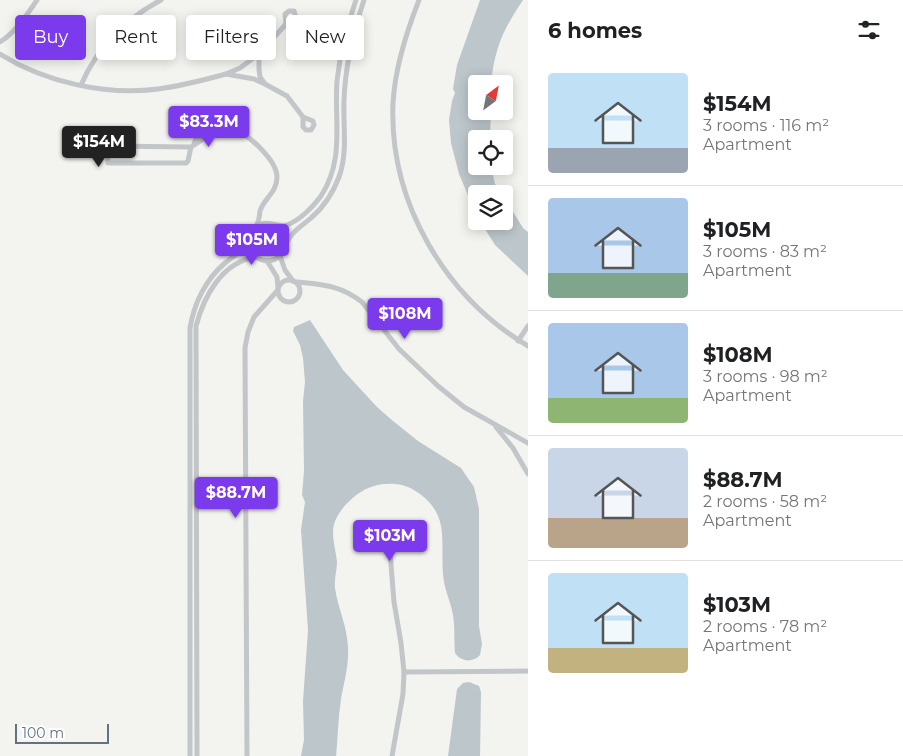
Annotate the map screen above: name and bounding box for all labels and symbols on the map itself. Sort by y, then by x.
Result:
north arrow [468,75,512,120]
pin: $83.3M [168,106,250,148]
pin: $154M [64,126,134,168]
pin: $105M [217,224,287,266]
pin: $108M [370,298,440,340]
pin: $88.7M [195,476,277,519]
pin: $103M [355,520,425,562]
scale bar [15,721,109,744]

